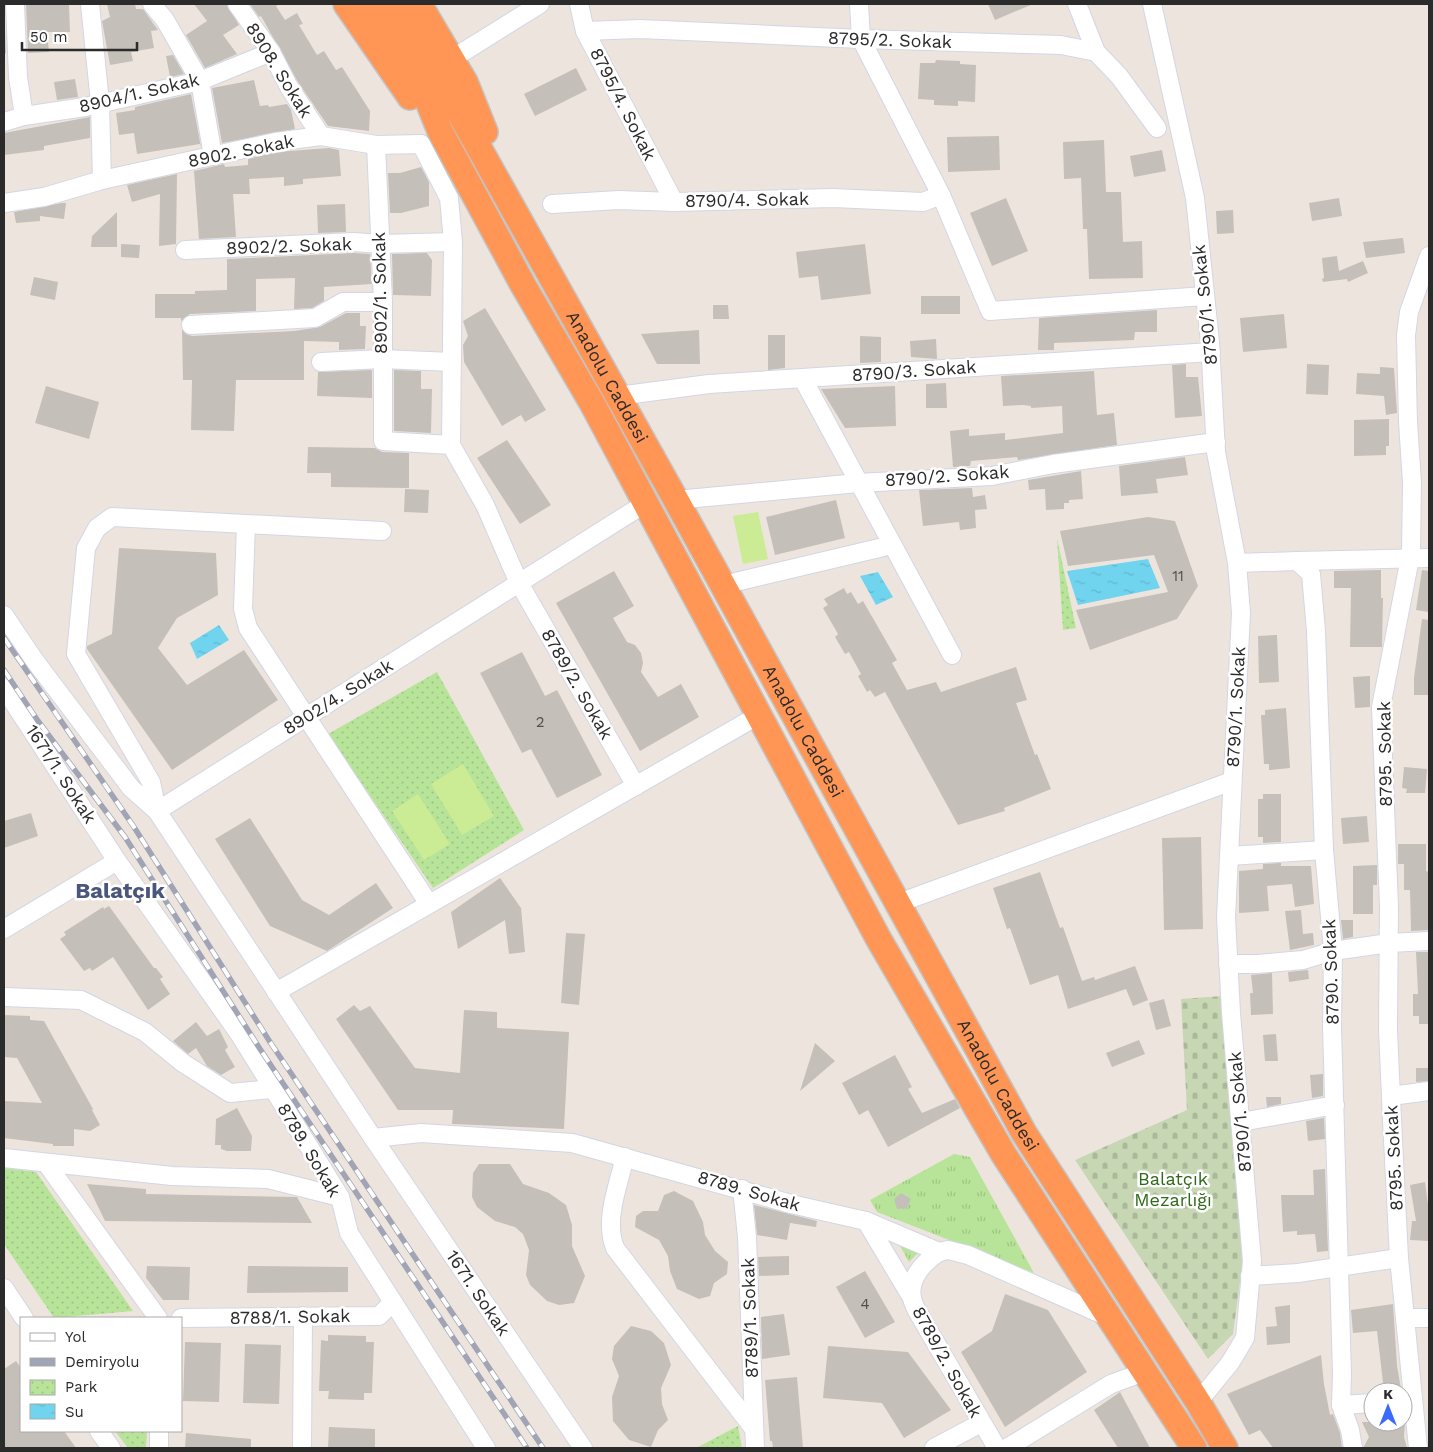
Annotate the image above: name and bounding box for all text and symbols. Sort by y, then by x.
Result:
street label: 8908. Sokak [242,18,317,121]
scale bar [22,20,138,52]
street label: 8795/2. Sokak [828,27,952,52]
text: 50 m [30,28,67,46]
street label: 8795/4. Sokak [586,44,661,164]
street label: 8904/1. Sokak [77,68,201,117]
street label: 8902. Sokak [186,130,296,171]
street label: 8790/4. Sokak [685,188,809,211]
street label: 8902/1. Sokak [368,232,391,354]
street label: 8902/2. Sokak [226,233,352,258]
street label: 8790/1. Sokak [1188,244,1221,366]
street label: Anadolu Caddesi [562,307,653,446]
street label: 8790/3. Sokak [851,356,977,385]
street label: 8790/2. Sokak [884,461,1010,490]
house number: 11 [1172,567,1184,585]
street label: 8789/2. Sokak [537,625,617,743]
street label: 8790/1. Sokak [1222,646,1249,768]
street label: 8902/4. Sokak [279,654,397,739]
street label: Anadolu Caddesi [759,661,848,801]
street label: 8795. Sokak [1373,701,1396,807]
house number: 2 [536,713,544,731]
street label: 1671/1. Sokak [22,720,101,827]
district label: Balatçık [75,878,165,903]
street label: 8790. Sokak [1318,919,1343,1025]
street label: Anadolu Caddesi [953,1015,1044,1155]
street label: 8790/1. Sokak [1224,1051,1255,1173]
street label: 8789. Sokak [273,1099,346,1200]
street label: 8795. Sokak [1380,1105,1407,1211]
street label: 8789. Sokak [695,1166,803,1215]
park label: Balatçık Mezarlığı [1134,1168,1212,1210]
street label: 1671. Sokak [442,1246,515,1339]
street label: 8789/1. Sokak [737,1257,762,1379]
house number: 4 [860,1295,870,1313]
street label: 8789/2. Sokak [908,1302,987,1421]
street label: 8788/1. Sokak [229,1305,351,1328]
legend [20,1317,182,1432]
text: Yol [65,1328,87,1346]
text: Demiryolu [65,1353,139,1371]
text: Park [65,1378,98,1396]
north arrow [1363,1382,1413,1432]
text: K [1383,1386,1393,1402]
text: Su [65,1403,84,1421]

